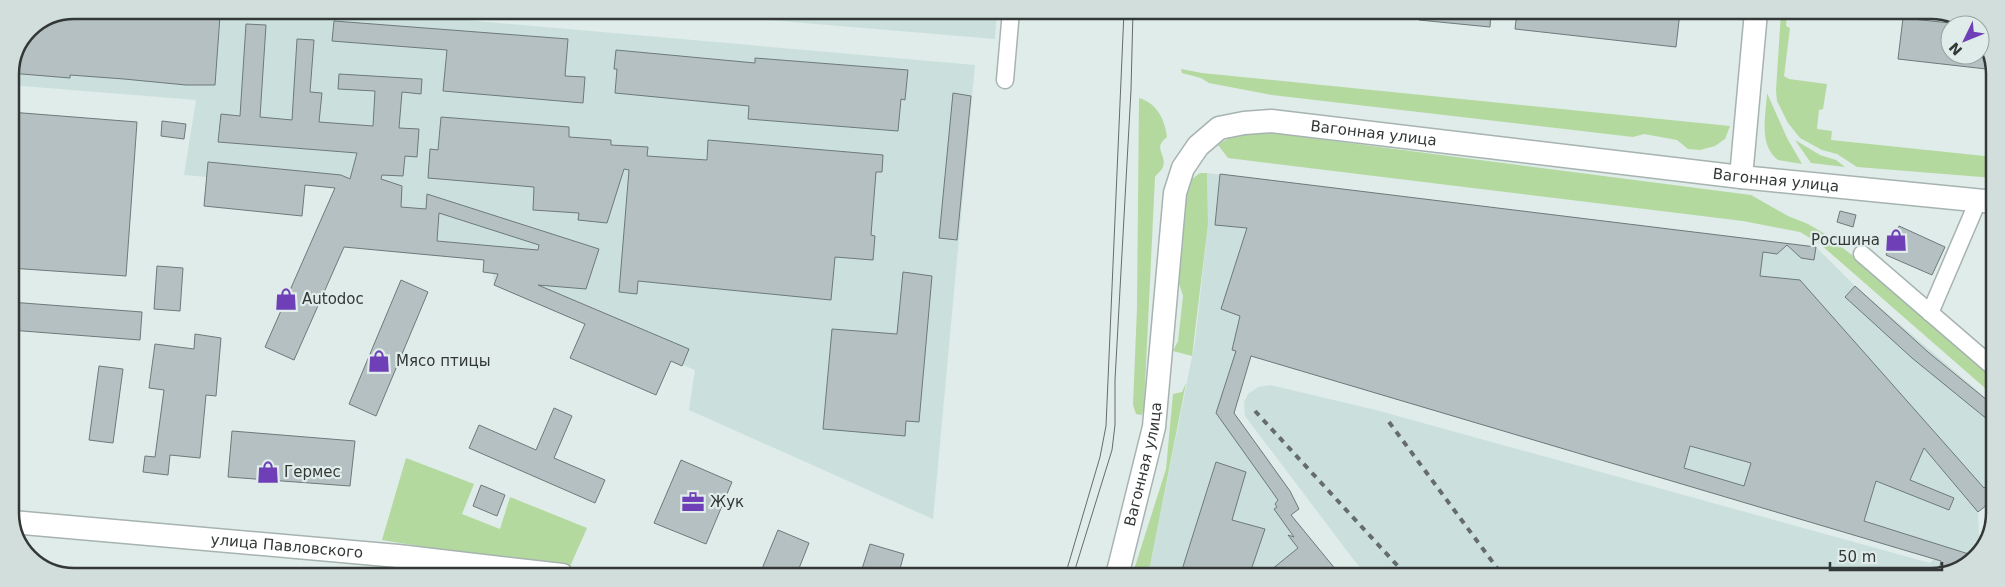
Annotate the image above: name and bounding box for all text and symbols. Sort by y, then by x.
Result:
north arrow [1940,15,1990,65]
text: N [1946,39,1965,59]
street label: Вагонная улица [1310,117,1438,150]
street label: Вагонная улица [1712,165,1840,196]
shop icon: Росшина [1883,227,1909,253]
place label: Росшина [1811,231,1880,249]
shop icon: Autodoc [273,286,299,312]
place label: Autodoc [302,290,364,308]
shop icon: Мясо птицы [366,348,392,374]
place label: Мясо птицы [396,352,491,370]
street label: Вагонная улица [1121,401,1165,528]
shop icon: Гермес [255,459,281,485]
place label: Гермес [284,463,341,481]
office icon: Жук [680,489,706,515]
place label: Жук [710,493,744,511]
street label: улица Павловского [210,531,364,562]
scale bar [1830,540,1942,572]
text: 50 m [1838,548,1876,566]

